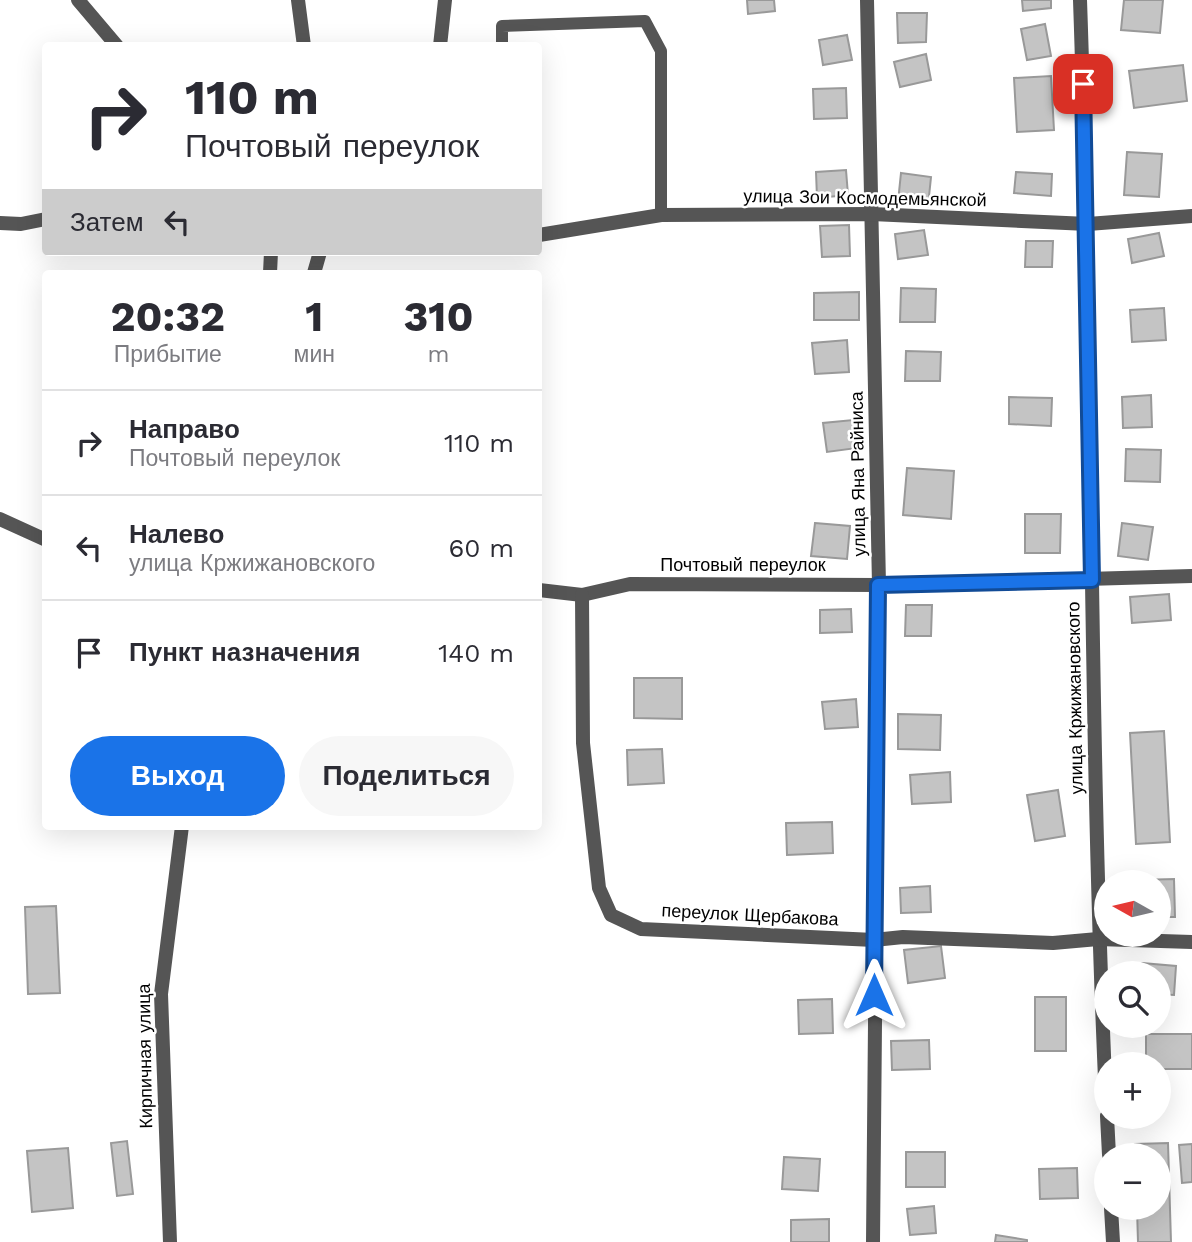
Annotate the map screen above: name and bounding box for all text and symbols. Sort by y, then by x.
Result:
pin [1053,54,1113,114]
icon: arrive [1064,65,1102,103]
text: 110 m [185,68,319,126]
icon: right [70,70,161,161]
text: Почтовый переулок [185,127,479,165]
street label: улица Зои Космодемьянской [743,185,987,210]
icon: left [158,203,196,241]
text: Затем [70,207,144,237]
text: 20:32 [110,292,225,341]
text: 1 [305,292,323,341]
text: 310 [403,292,474,341]
text: Прибытие [114,341,222,368]
text: мин [294,341,335,368]
text: m [428,341,449,368]
street label: улица Яна Райниса [846,390,869,557]
text: Направо [129,414,240,444]
icon: right [70,424,108,462]
text: 110 m [444,428,514,458]
text: Почтовый переулок [129,445,340,472]
text: Налево [129,519,224,549]
icon: left [70,529,108,567]
text: 60 m [448,533,514,563]
text: улица Кржижановского [129,550,375,577]
street label: Почтовый переулок [660,554,826,575]
street label: улица Кржижановского [1062,601,1087,795]
icon: arrive [70,634,108,672]
text: Пункт назначения [129,637,360,667]
text: 140 m [438,638,514,668]
button: Выход [70,736,285,816]
button: Поделиться [299,736,514,816]
north arrow [1094,870,1171,947]
map controls [1094,870,1171,1220]
street label: переулок Щербакова [661,899,840,930]
position arrow [837,958,911,1032]
button: search [1094,961,1171,1038]
street label: Кирпичная улица [133,982,156,1129]
button: + [1094,1052,1171,1129]
button: − [1094,1143,1171,1220]

